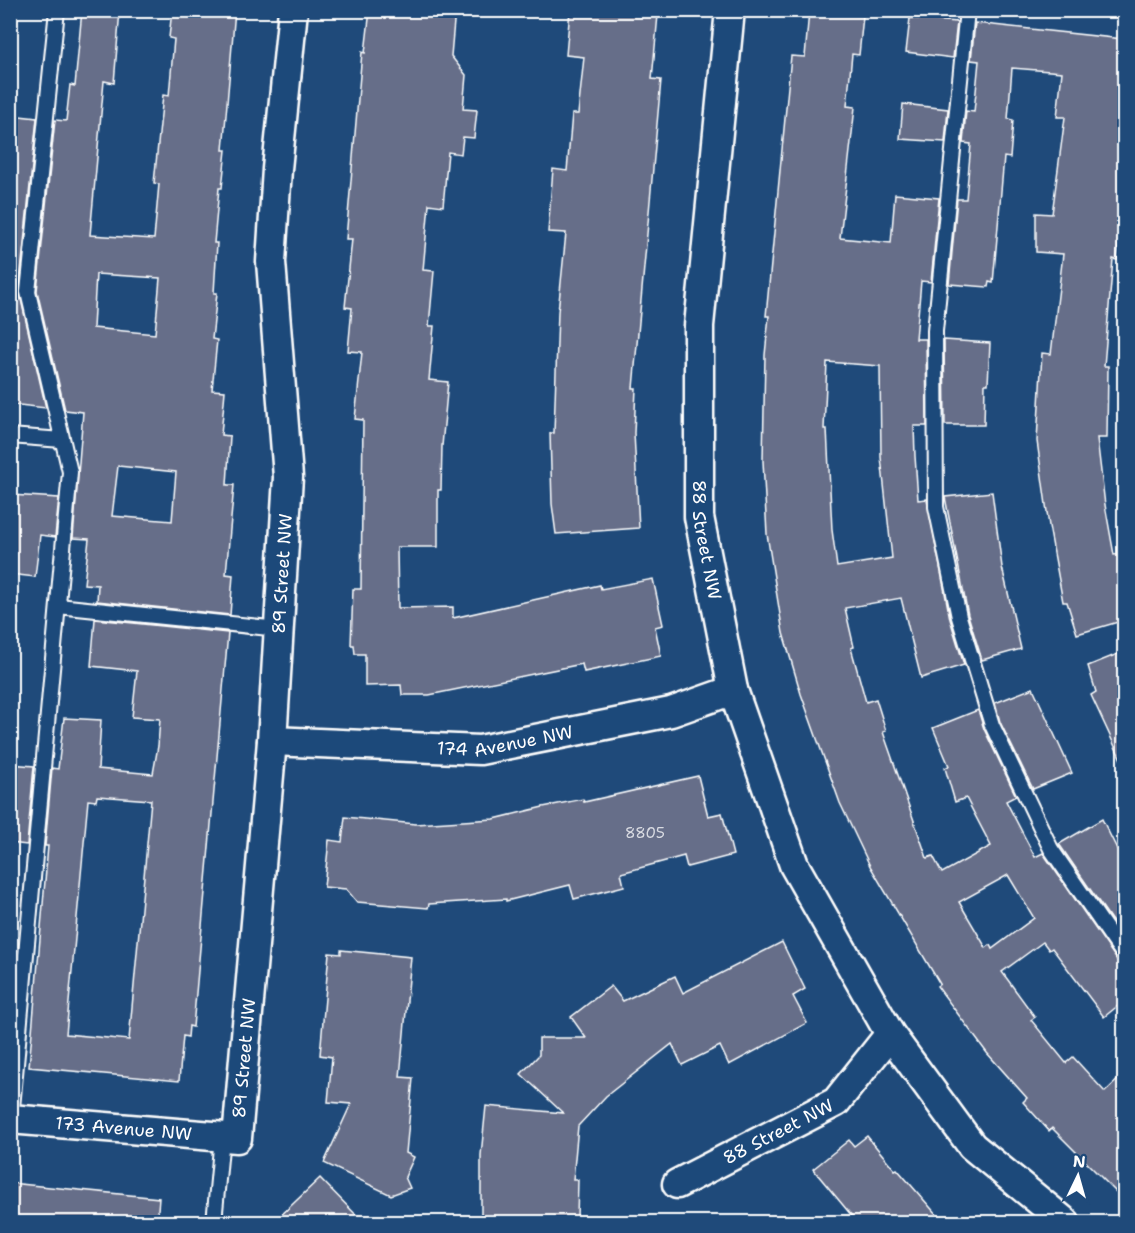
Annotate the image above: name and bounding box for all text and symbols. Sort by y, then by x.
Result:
street label: 88 Street NW [687,480,727,602]
street label: 89 Street NW [267,513,298,635]
street label: 174 Avenue NW [436,720,575,763]
house number: 8805 [625,823,665,843]
street label: 89 Street NW [227,997,261,1119]
street label: 88 Street NW [719,1093,838,1170]
street label: 173 Avenue NW [54,1111,193,1146]
north arrow [1048,1146,1108,1206]
text: N [1072,1151,1086,1173]

